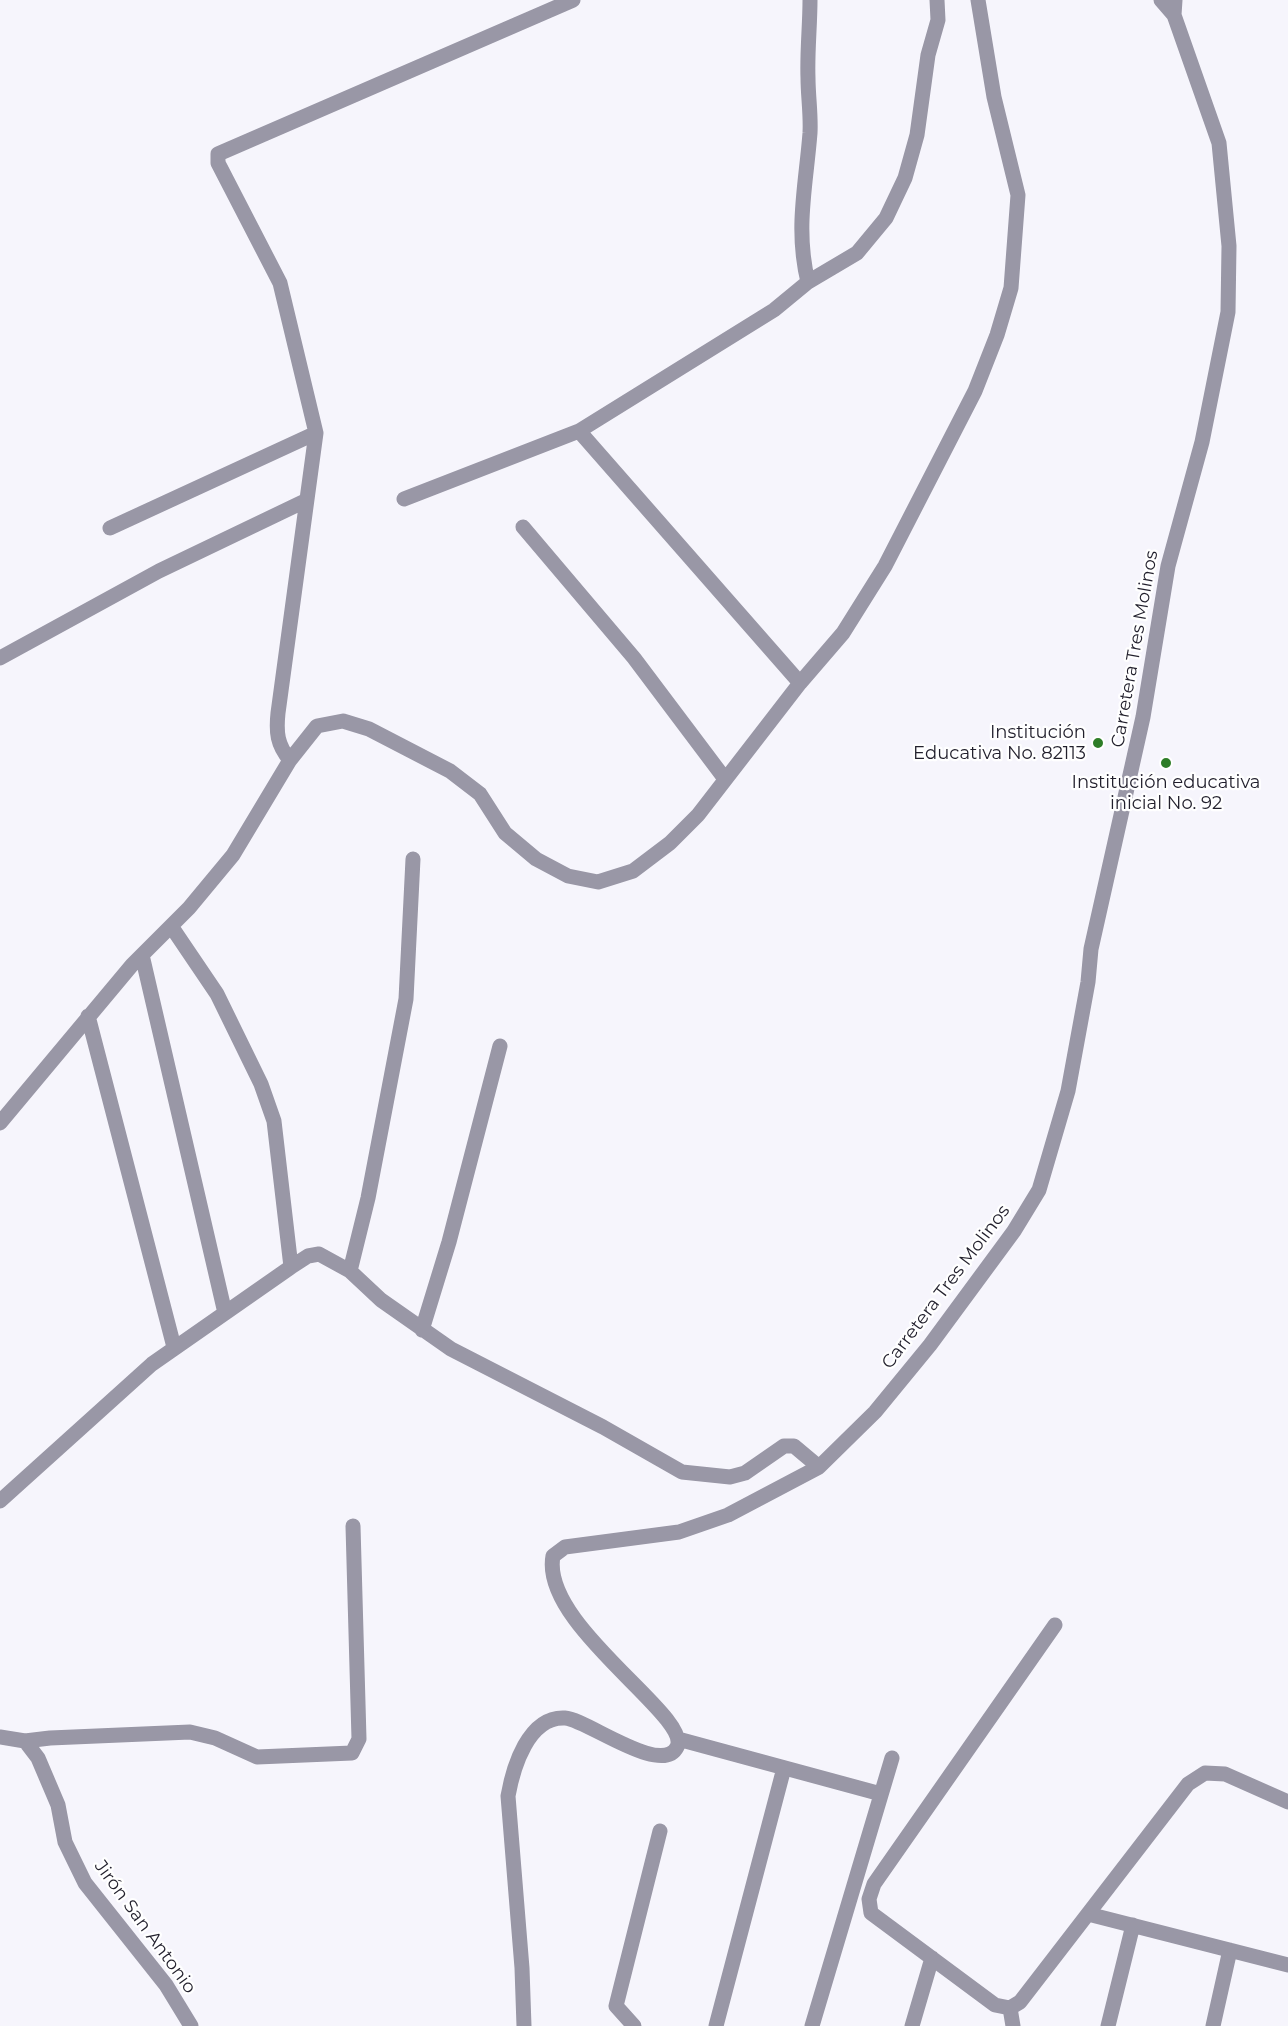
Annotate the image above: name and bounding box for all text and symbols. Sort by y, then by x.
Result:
street label: Carretera Tres Molinos [1107,549,1163,749]
place label: Institución Educativa No. 82113 [913,722,1086,764]
marker: Institución Educativa No. 82113 [1091,736,1105,750]
marker: Institución educativa inicial No. 92 [1159,756,1173,770]
place label: Institución educativa inicial No. 92 [1072,772,1260,814]
street label: Carretera Tres Molinos [877,1201,1015,1373]
street label: Jirón San Antonio [89,1856,201,1998]

